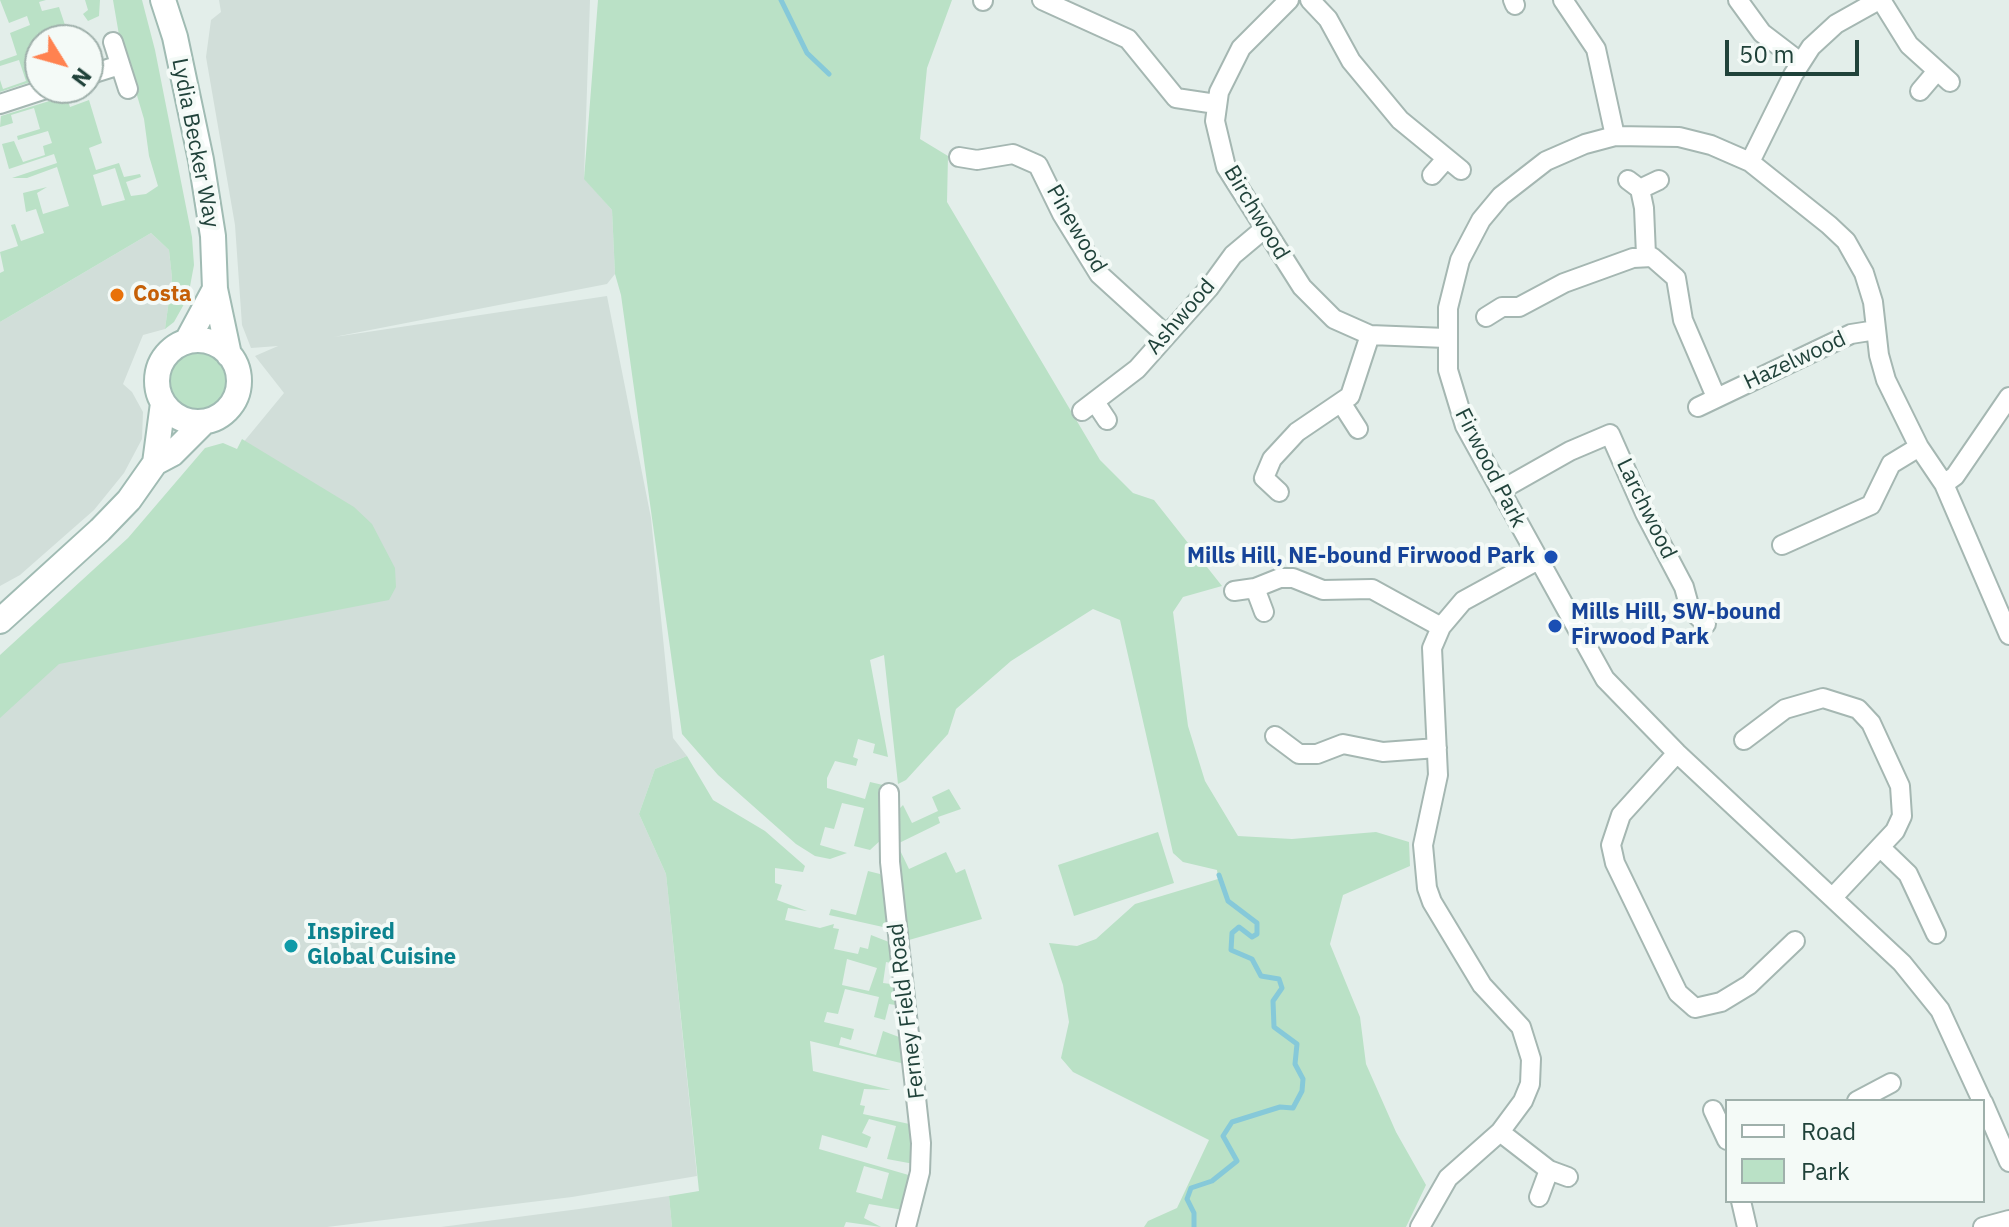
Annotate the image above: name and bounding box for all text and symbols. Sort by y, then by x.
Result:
north arrow [24,24,104,104]
scale bar [1729,24,1863,74]
text: 50 m [1739,38,1794,70]
street label: Lydia Becker Way [166,56,224,230]
text: N [66,62,98,93]
street label: Birchwood [1218,161,1294,265]
street label: Pinewood [1040,180,1112,278]
street label: Ashwood [1141,274,1221,360]
place label: Costa [133,282,192,308]
marker: Costa [108,286,126,304]
street label: Hazelwood [1740,326,1850,396]
street label: Firwood Park [1449,404,1531,532]
street label: Larchwood [1610,455,1682,563]
place label: Mills Hill, NE-bound Firwood Park [1187,544,1535,570]
marker: Mills Hill, NE-bound Firwood Park [1542,548,1560,566]
place label: Mills Hill, SW-bound Firwood Park [1571,600,1781,652]
marker: Mills Hill, SW-bound Firwood Park [1546,617,1564,635]
place label: Inspired Global Cuisine [307,920,456,972]
street label: Ferney Field Road [883,922,931,1100]
marker: Inspired Global Cuisine [282,937,300,955]
legend [1725,1099,1985,1203]
text: Road [1801,1115,1856,1147]
text: Park [1801,1155,1850,1187]

